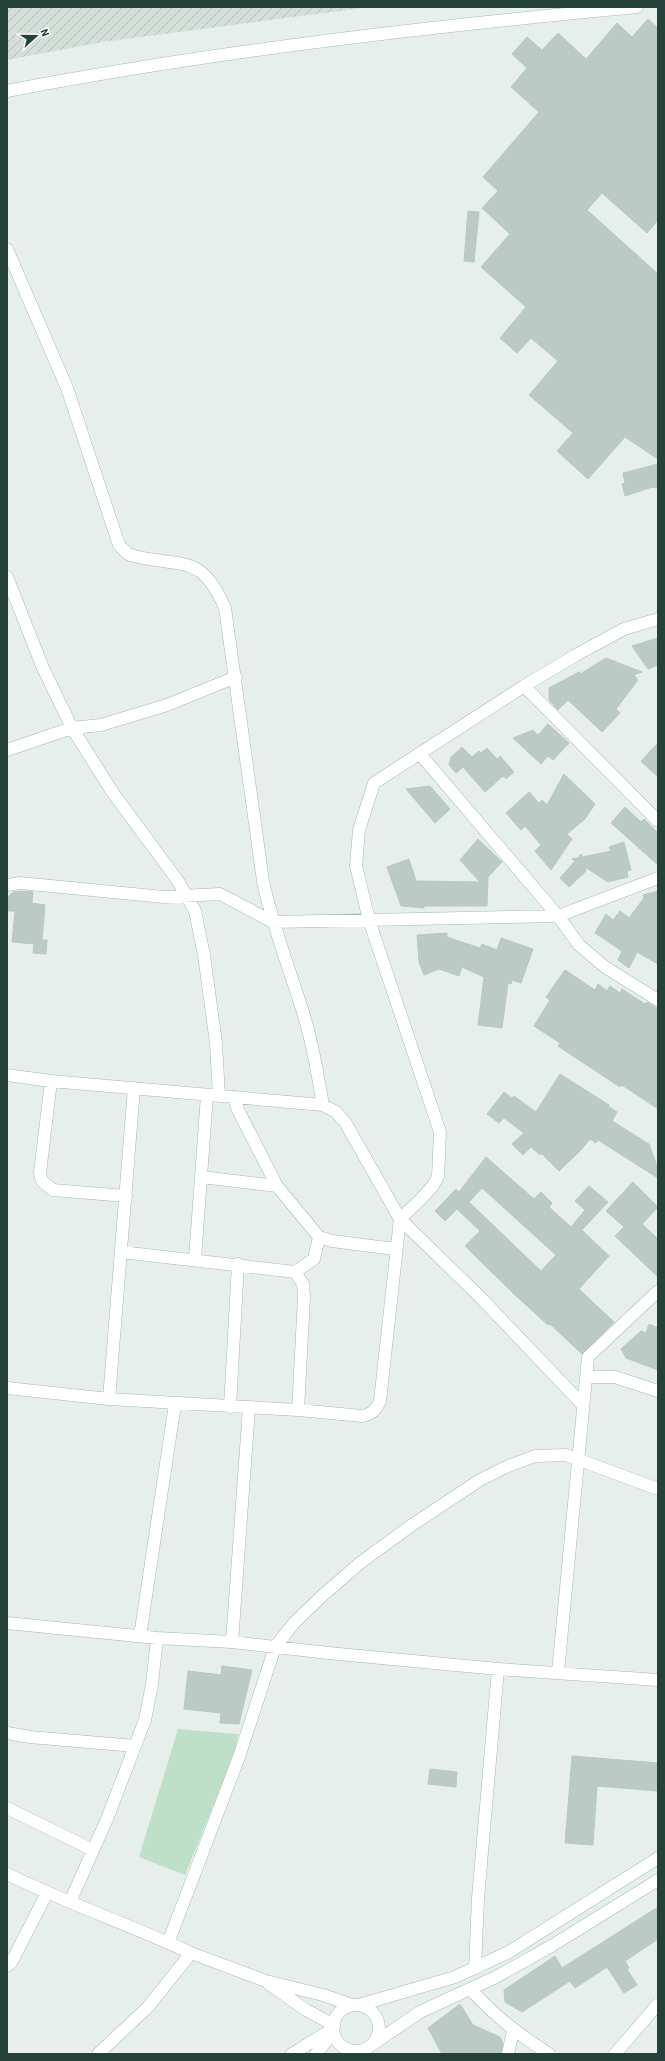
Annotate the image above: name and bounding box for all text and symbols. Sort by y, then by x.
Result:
north arrow [16,16,56,56]
text: N [37,26,53,39]

